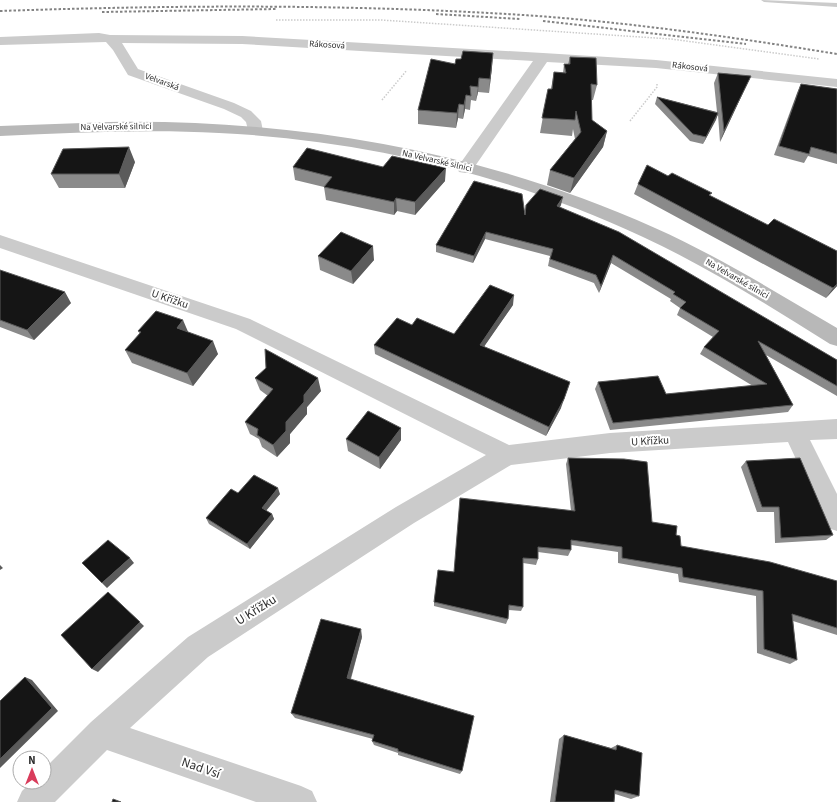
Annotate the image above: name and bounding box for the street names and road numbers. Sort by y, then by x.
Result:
street label: Rákosová [309,38,345,52]
street label: Rákosová [671,59,709,75]
street label: Velvarská [143,70,181,94]
street label: Na Velvarské silnici [80,120,152,134]
street label: Na Velvarské silnici [401,147,473,175]
street label: Na Velvarské silnici [703,256,771,302]
street label: U Křížku [150,286,190,312]
street label: U Křížku [631,433,669,449]
street label: U Křížku [232,590,280,630]
street label: Nad Vsí [179,753,224,783]

